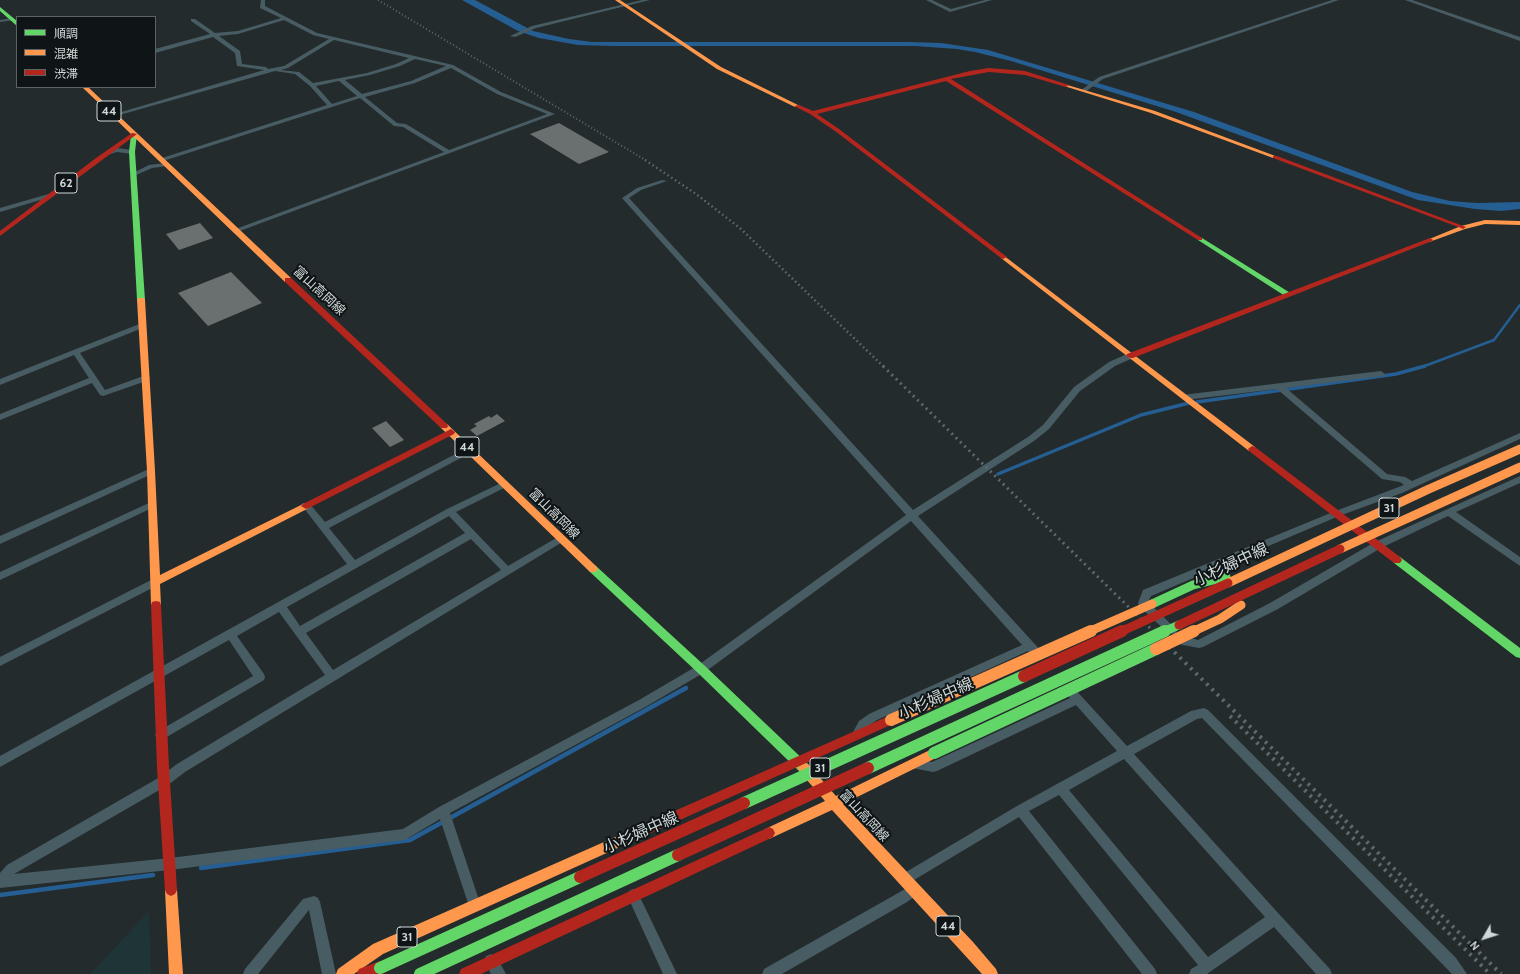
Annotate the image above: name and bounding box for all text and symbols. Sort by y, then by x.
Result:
legend [16,16,156,88]
text: 順調 [54,26,78,41]
text: 混雑 [54,46,78,61]
text: 渋滞 [54,66,78,81]
road number: 44 [97,101,121,121]
road number: 62 [55,173,77,193]
street label: 富山高岡線 [290,263,348,319]
road number: 44 [455,437,479,457]
street label: 富山高岡線 [526,486,582,542]
road number: 31 [1379,498,1399,518]
street label: 小杉婦中線 [1191,539,1271,591]
street label: 小杉婦中線 [896,674,976,724]
road number: 31 [810,758,830,778]
street label: 富山高岡線 [836,787,892,845]
street label: 小杉婦中線 [601,808,681,858]
road number: 44 [936,916,960,936]
north arrow [1464,918,1504,958]
road number: 31 [397,927,417,947]
text: N [1467,938,1483,953]

